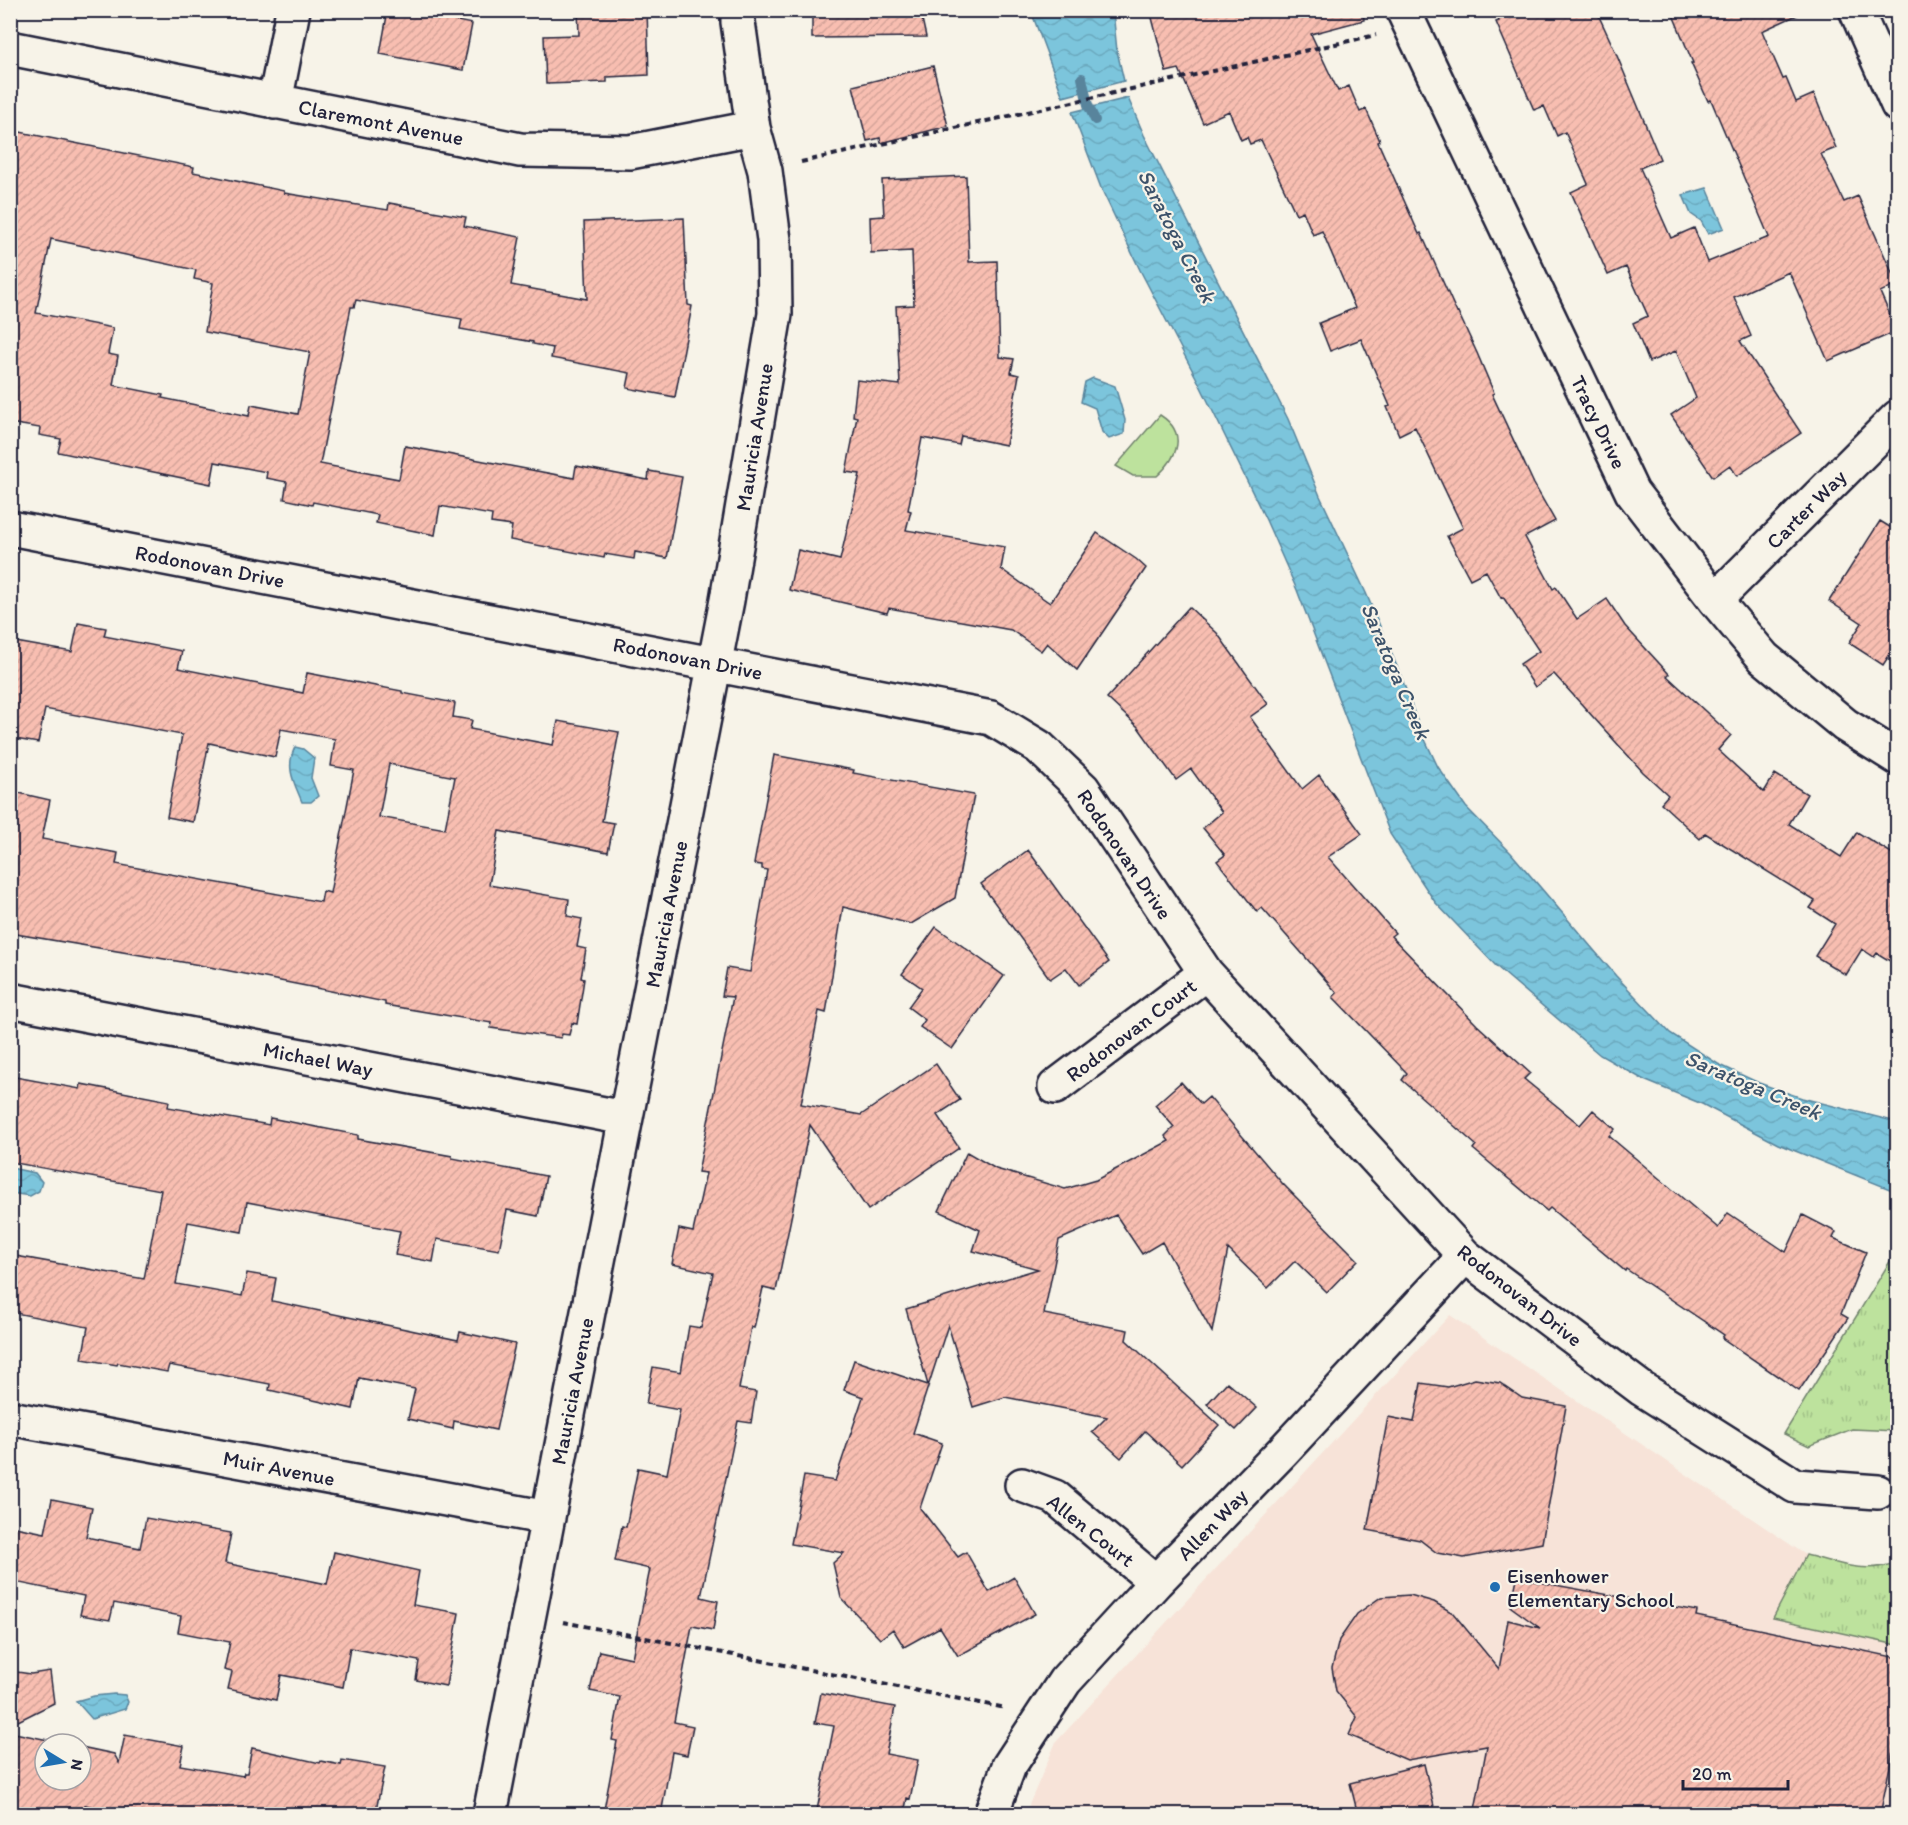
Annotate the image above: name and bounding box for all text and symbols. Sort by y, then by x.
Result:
street label: Claremont Avenue [296,94,466,150]
water label: Saratoga Creek [1132,165,1223,309]
street label: Mauricia Avenue [730,361,778,513]
street label: Tracy Drive [1566,371,1632,473]
street label: Carter Way [1761,464,1851,554]
street label: Rodonovan Drive [133,539,287,593]
water label: Saratoga Creek [1355,599,1438,745]
street label: Rodonovan Drive [611,631,765,685]
street label: Rodonovan Drive [1072,784,1178,924]
street label: Mauricia Avenue [639,838,693,990]
street label: Rodonovan Court [1061,973,1201,1087]
street label: Michael Way [261,1036,375,1082]
water label: Saratoga Creek [1681,1044,1827,1127]
street label: Rodonovan Drive [1453,1238,1587,1352]
street label: Mauricia Avenue [545,1315,599,1467]
street label: Muir Avenue [221,1445,337,1491]
street label: Allen Way [1172,1483,1252,1565]
street label: Allen Court [1042,1488,1140,1572]
place label: Eisenhower Elementary School [1507,1563,1675,1612]
marker: Eisenhower Elementary School [1488,1580,1502,1594]
north arrow [33,1732,93,1792]
scale bar [1683,1753,1788,1791]
text: N [67,1758,88,1772]
text: 20 m [1692,1763,1732,1785]

